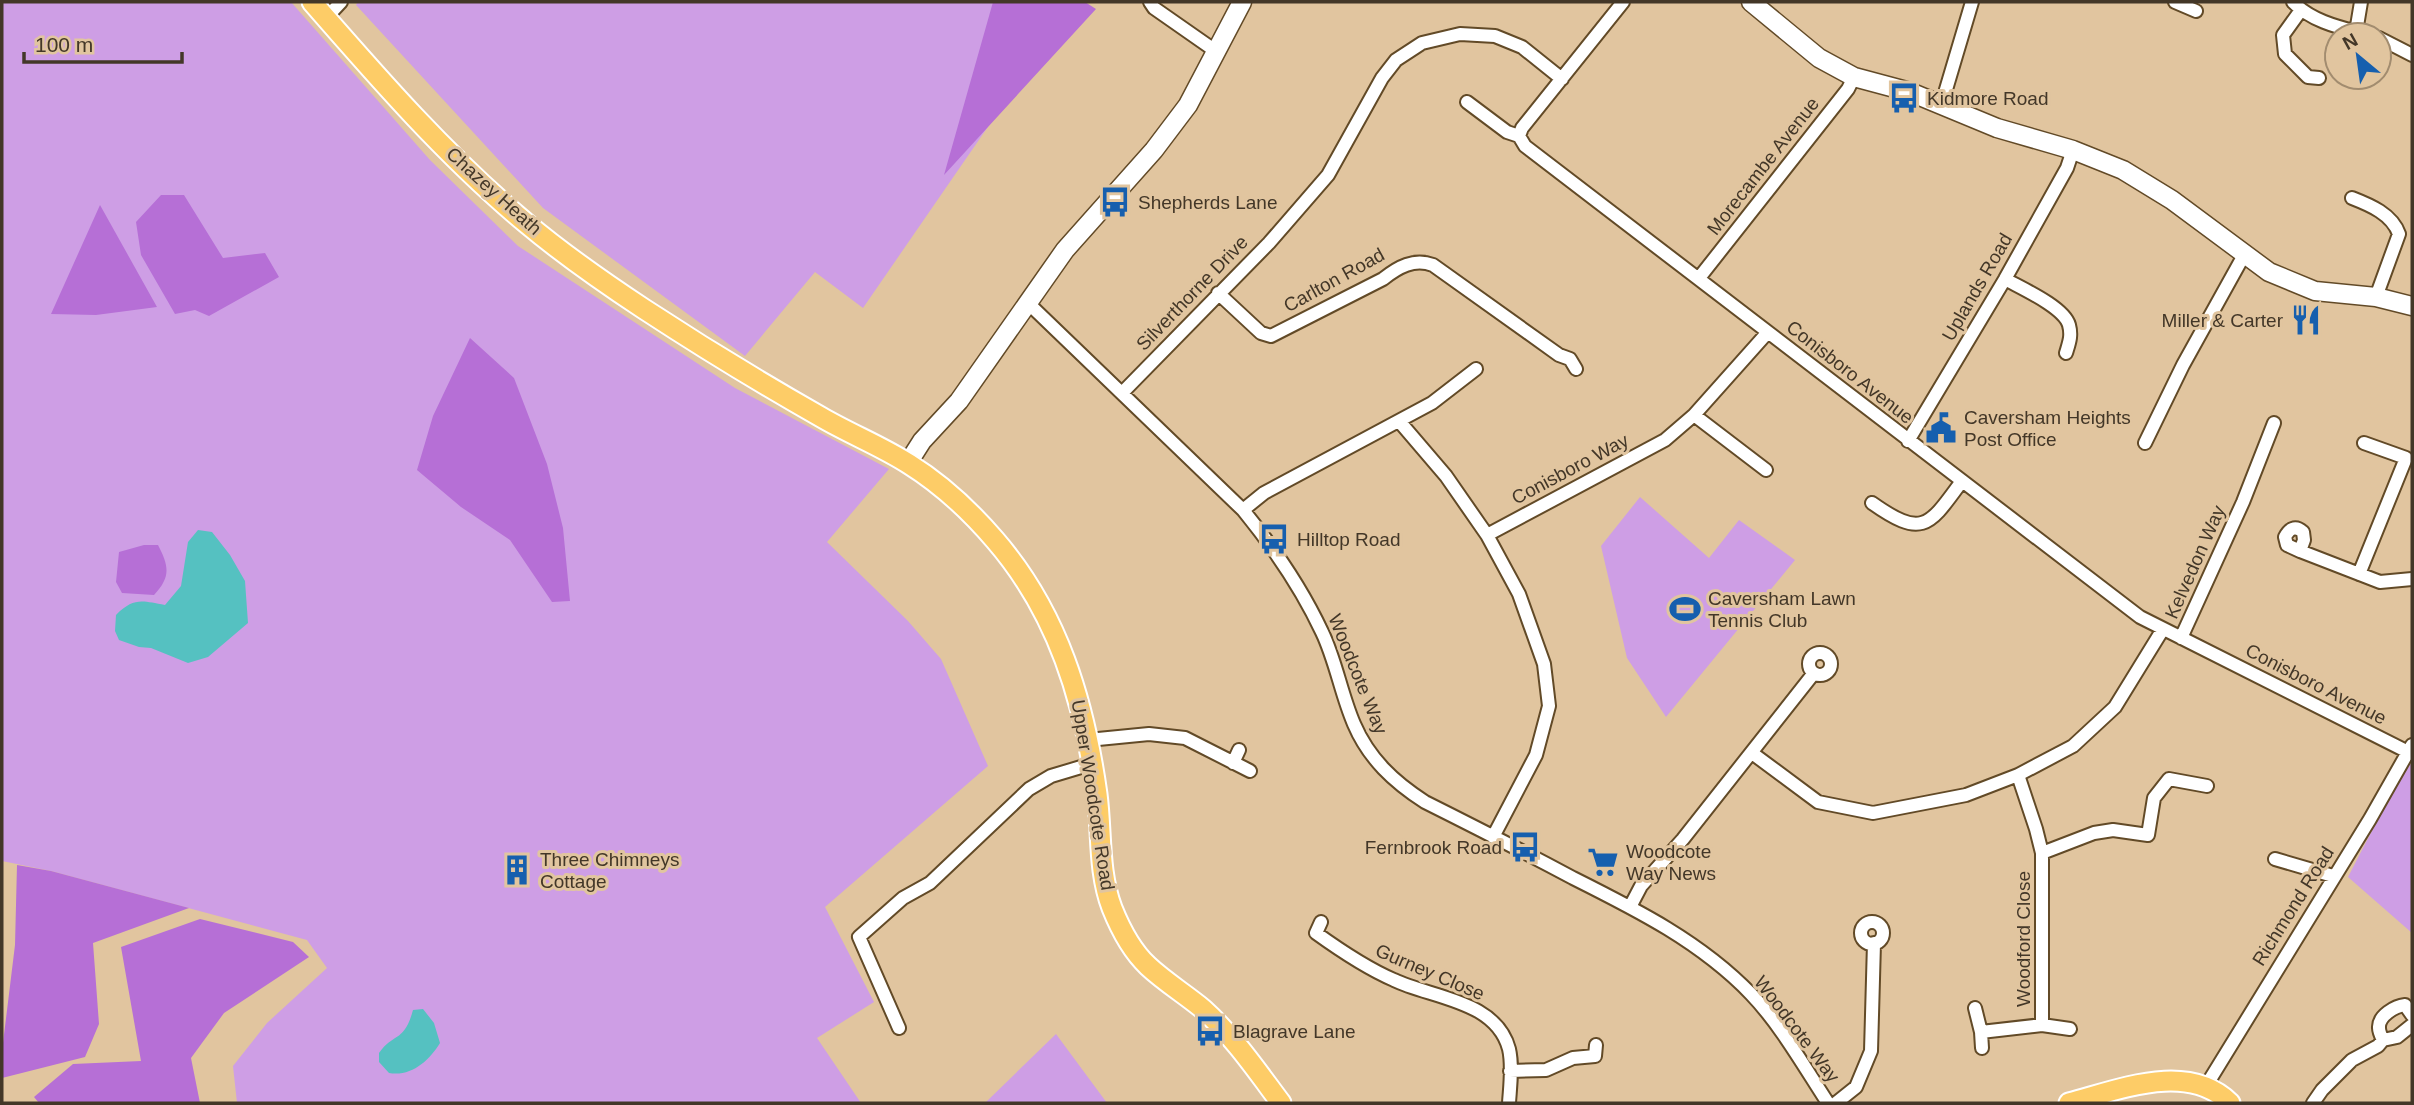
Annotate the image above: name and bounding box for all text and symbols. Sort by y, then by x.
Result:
scale bar [24,21,182,65]
north arrow [2323,21,2393,91]
text: N [2339,29,2361,54]
text: 100 m [35,33,93,56]
bus stop icon: Kidmore Road [1887,81,1921,115]
place label: Kidmore Road [1927,88,2048,109]
street label: Morecambe Avenue [1703,93,1823,239]
street label: Chazey Heath [442,143,546,239]
bus stop icon: Shepherds Lane [1098,185,1132,219]
place label: Shepherds Lane [1138,192,1277,213]
street label: Uplands Road [1938,230,2016,344]
street label: Silverthorne Drive [1132,231,1252,355]
street label: Carlton Road [1280,244,1388,316]
restaurant icon: Miller & Carter [2289,303,2323,337]
place label: Miller & Carter [2162,310,2284,331]
street label: Conisboro Avenue [1782,316,1918,428]
place label: Caversham Heights Post Office [1964,407,2131,450]
public building icon: Caversham Heights Post Office [1924,411,1958,445]
street label: Conisboro Way [1508,429,1632,509]
street label: Kelvedon Way [2161,502,2230,622]
bus stop icon: Hilltop Road [1257,522,1291,556]
place label: Hilltop Road [1297,529,1401,550]
place label: Caversham Lawn Tennis Club [1708,588,1856,631]
sports icon: Caversham Lawn Tennis Club [1668,592,1702,626]
street label: Woodcote Way [1324,611,1392,738]
street label: Conisboro Avenue [2242,639,2390,729]
street label: Upper Woodcote Road [1068,698,1118,892]
bus stop icon: Fernbrook Road [1508,830,1542,864]
place label: Fernbrook Road [1365,837,1502,858]
place label: Woodcote Way News [1626,841,1716,884]
street label: Richmond Road [2248,843,2338,969]
supermarket icon: Woodcote Way News [1586,845,1620,879]
place label: Three Chimneys Cottage [540,849,679,892]
building icon: Three Chimneys Cottage [500,853,534,887]
street label: Woodford Close [2013,871,2034,1007]
street label: Gurney Close [1372,940,1488,1004]
street label: Woodcote Way [1750,972,1844,1087]
bus stop icon: Blagrave Lane [1193,1014,1227,1048]
place label: Blagrave Lane [1233,1021,1356,1042]

